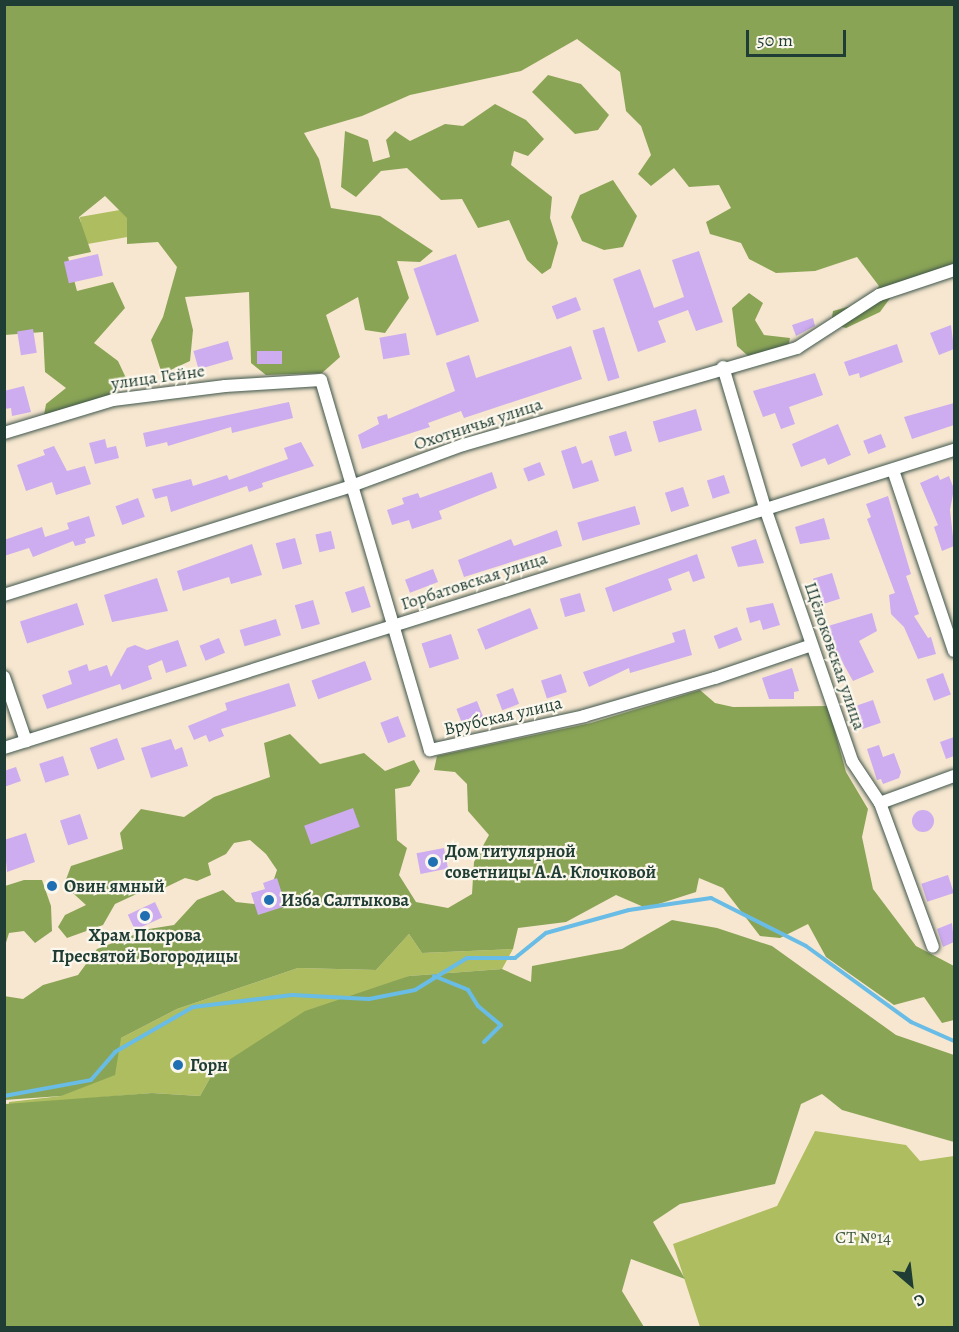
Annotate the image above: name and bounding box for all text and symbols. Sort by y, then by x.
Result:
scale bar [749,18,850,56]
text: 50 m [757,28,793,52]
street label: улица Гейне [110,360,206,394]
street label: Охотничья улица [411,393,545,455]
street label: Горбатовская улица [398,547,550,615]
street label: Щёлоковская улица [800,579,870,733]
street label: Врубская улица [442,692,564,740]
place label: Дом титулярной советницы А.А. Клочковой [445,841,657,884]
marker: Дом титулярной советницы А.А. Клочковой [426,855,440,869]
place label: Овин ямный [64,875,165,897]
marker: Овин ямный [45,879,59,893]
place label: Изба Салтыкова [281,889,409,911]
marker: Изба Салтыкова [262,893,276,907]
marker: Храм Покрова Пресвятой Богородицы [138,909,152,923]
place label: Храм Покрова Пресвятой Богородицы [52,925,238,968]
place label: Горн [190,1054,228,1076]
marker: Горн [171,1058,185,1072]
park label: СТ №14 [835,1226,891,1248]
north arrow [881,1254,941,1314]
text: С [910,1288,929,1312]

